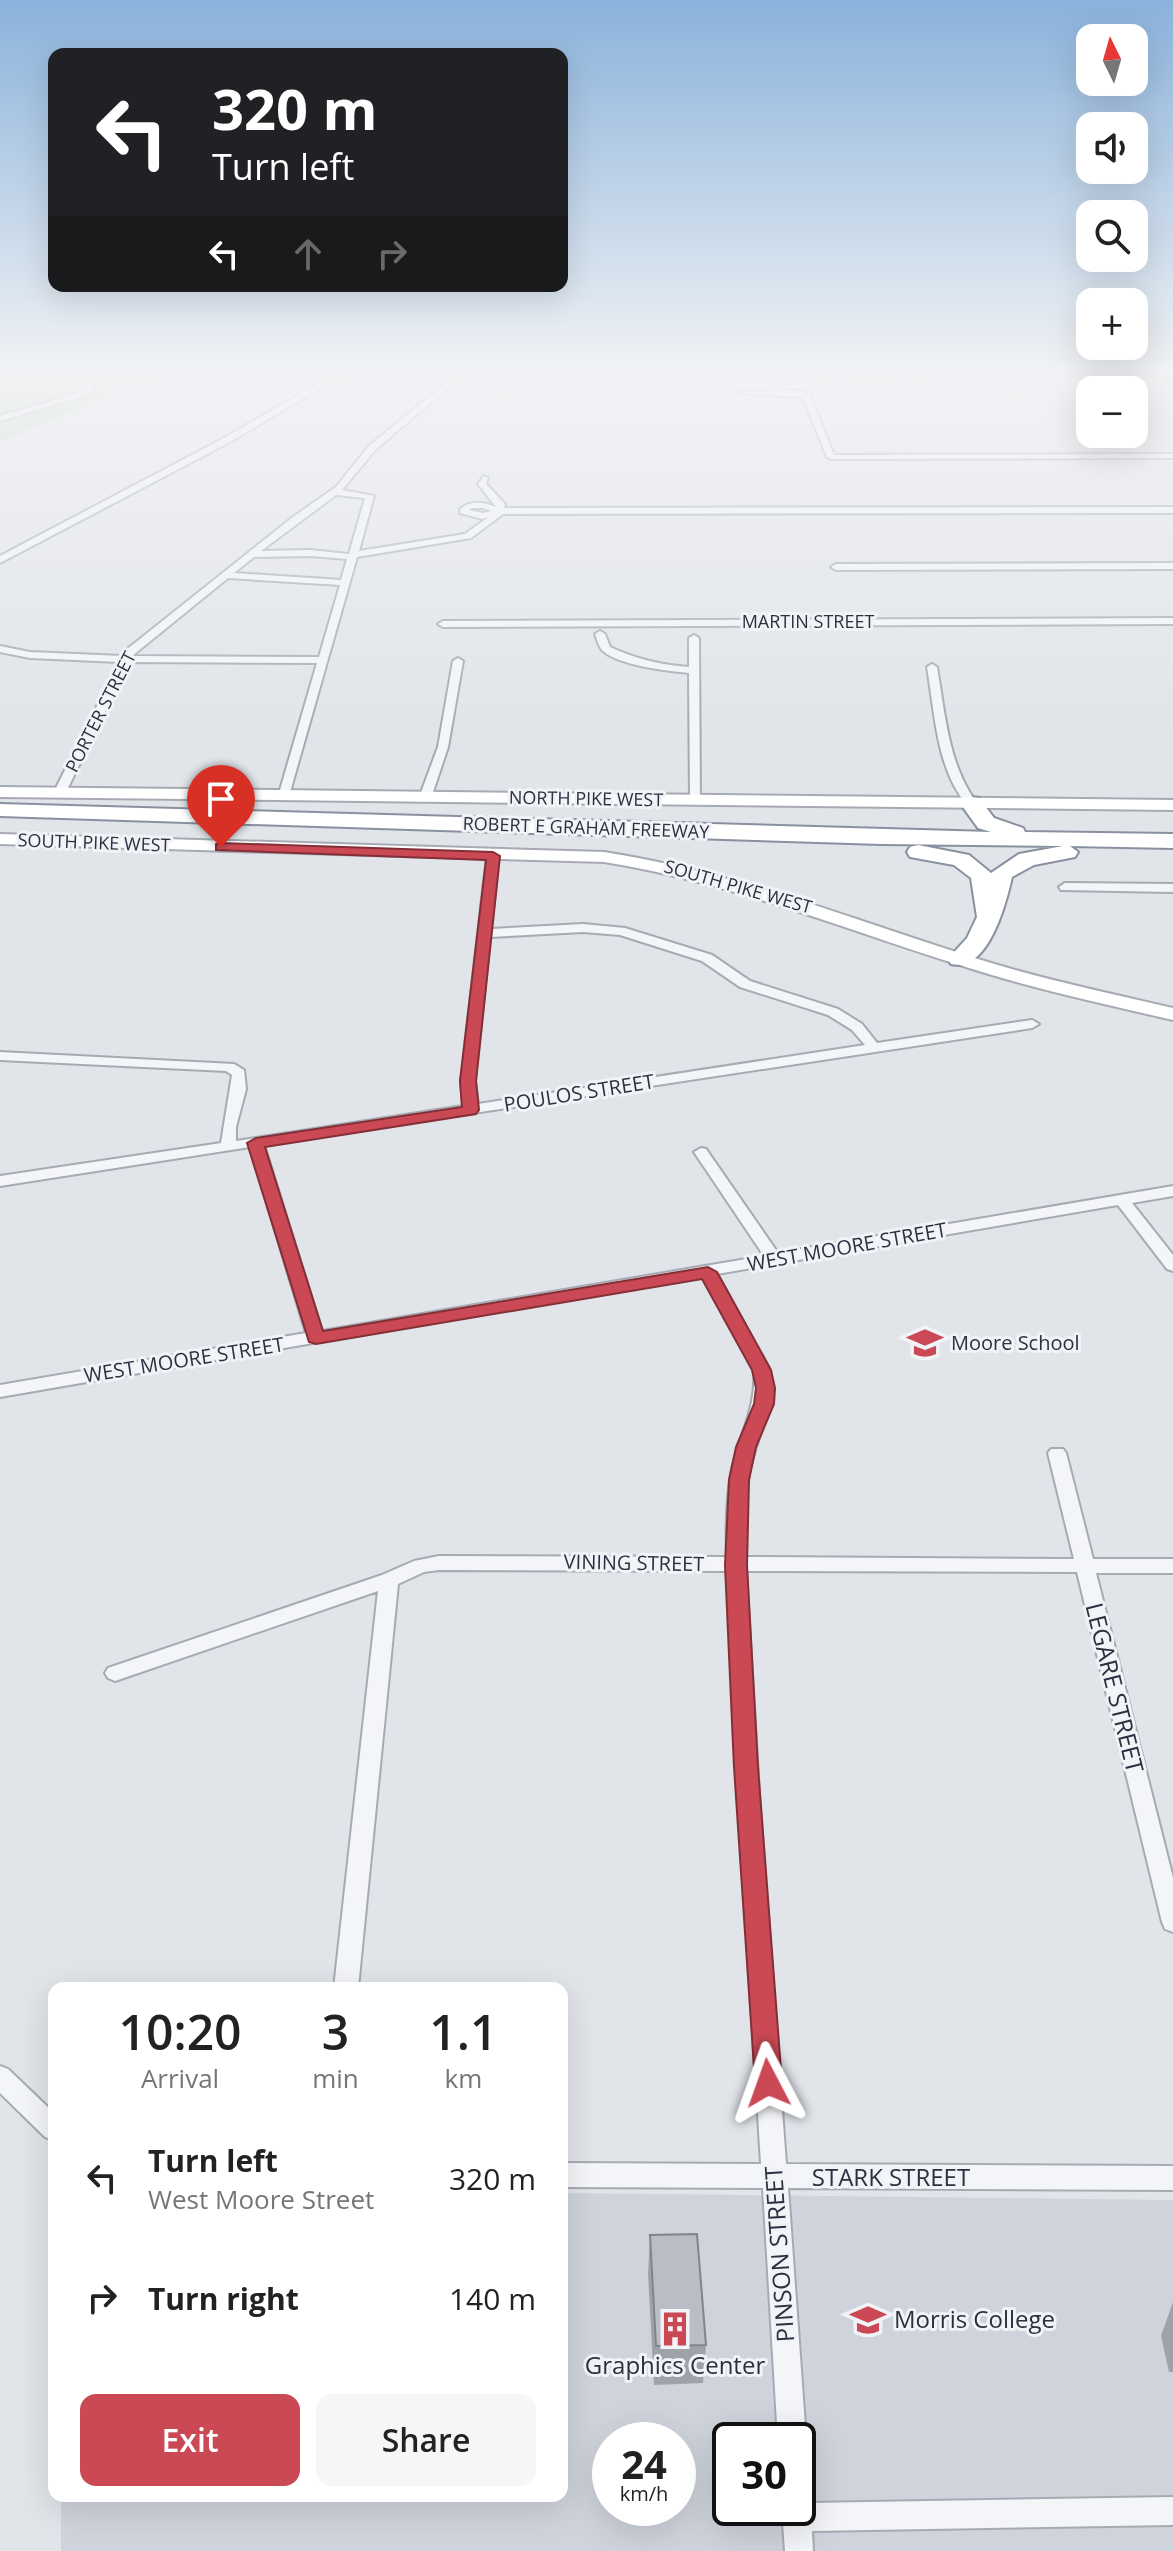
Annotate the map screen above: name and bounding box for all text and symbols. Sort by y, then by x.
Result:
north arrow [1076,24,1148,96]
map controls [1076,24,1148,448]
text: 320 m [212,70,378,146]
icon: left [80,80,184,184]
button: sound [1076,112,1148,184]
text: Turn left [212,142,354,191]
button: search [1076,200,1148,272]
icon: left [202,232,246,276]
icon: ahead [286,232,330,276]
icon: right [370,232,414,276]
button: + [1076,288,1148,360]
button: − [1076,376,1148,448]
street label: MARTIN STREET [742,609,874,633]
street label: PORTER STREET [59,647,141,776]
pin [187,765,255,847]
icon: arrive [199,777,243,821]
street label: NORTH PIKE WEST [509,785,664,811]
street label: ROBERT E GRAHAM FREEWAY [462,811,711,843]
street label: SOUTH PIKE WEST [17,827,171,857]
street label: SOUTH PIKE WEST [662,853,815,919]
street label: POULOS STREET [502,1067,656,1118]
street label: WEST MOORE STREET [745,1216,949,1277]
school or university icon: Moore School [906,1324,944,1362]
place label: Moore School [951,1329,1080,1356]
street label: WEST MOORE STREET [82,1330,286,1389]
street label: VINING STREET [564,1548,704,1577]
street label: LEGARE STREET [1078,1599,1153,1776]
text: 10:20 [119,1999,242,2064]
text: 3 [322,1999,349,2064]
text: 1.1 [429,1999,497,2064]
position arrow [726,2041,810,2125]
text: Arrival [141,2060,219,2096]
text: min [312,2060,359,2096]
text: km [444,2060,482,2096]
text: Turn left [148,2140,278,2181]
icon: left [80,2156,124,2200]
text: 320 m [449,2158,536,2199]
street label: STARK STREET [812,2160,970,2193]
street label: PINSON STREET [756,2165,801,2343]
text: West Moore Street [148,2181,374,2217]
icon: right [80,2276,124,2320]
text: Turn right [148,2278,299,2319]
text: 140 m [449,2278,536,2319]
school or university icon: Morris College [849,2301,887,2339]
place label: Morris College [894,2302,1055,2335]
building icon: Graphics Center [656,2310,694,2348]
place label: Graphics Center [585,2348,765,2381]
button: Exit [80,2394,300,2486]
button: Share [316,2394,536,2486]
speed limit sign: 30 [712,2422,816,2526]
text: 24 [621,2436,667,2491]
text: km/h [620,2480,668,2507]

